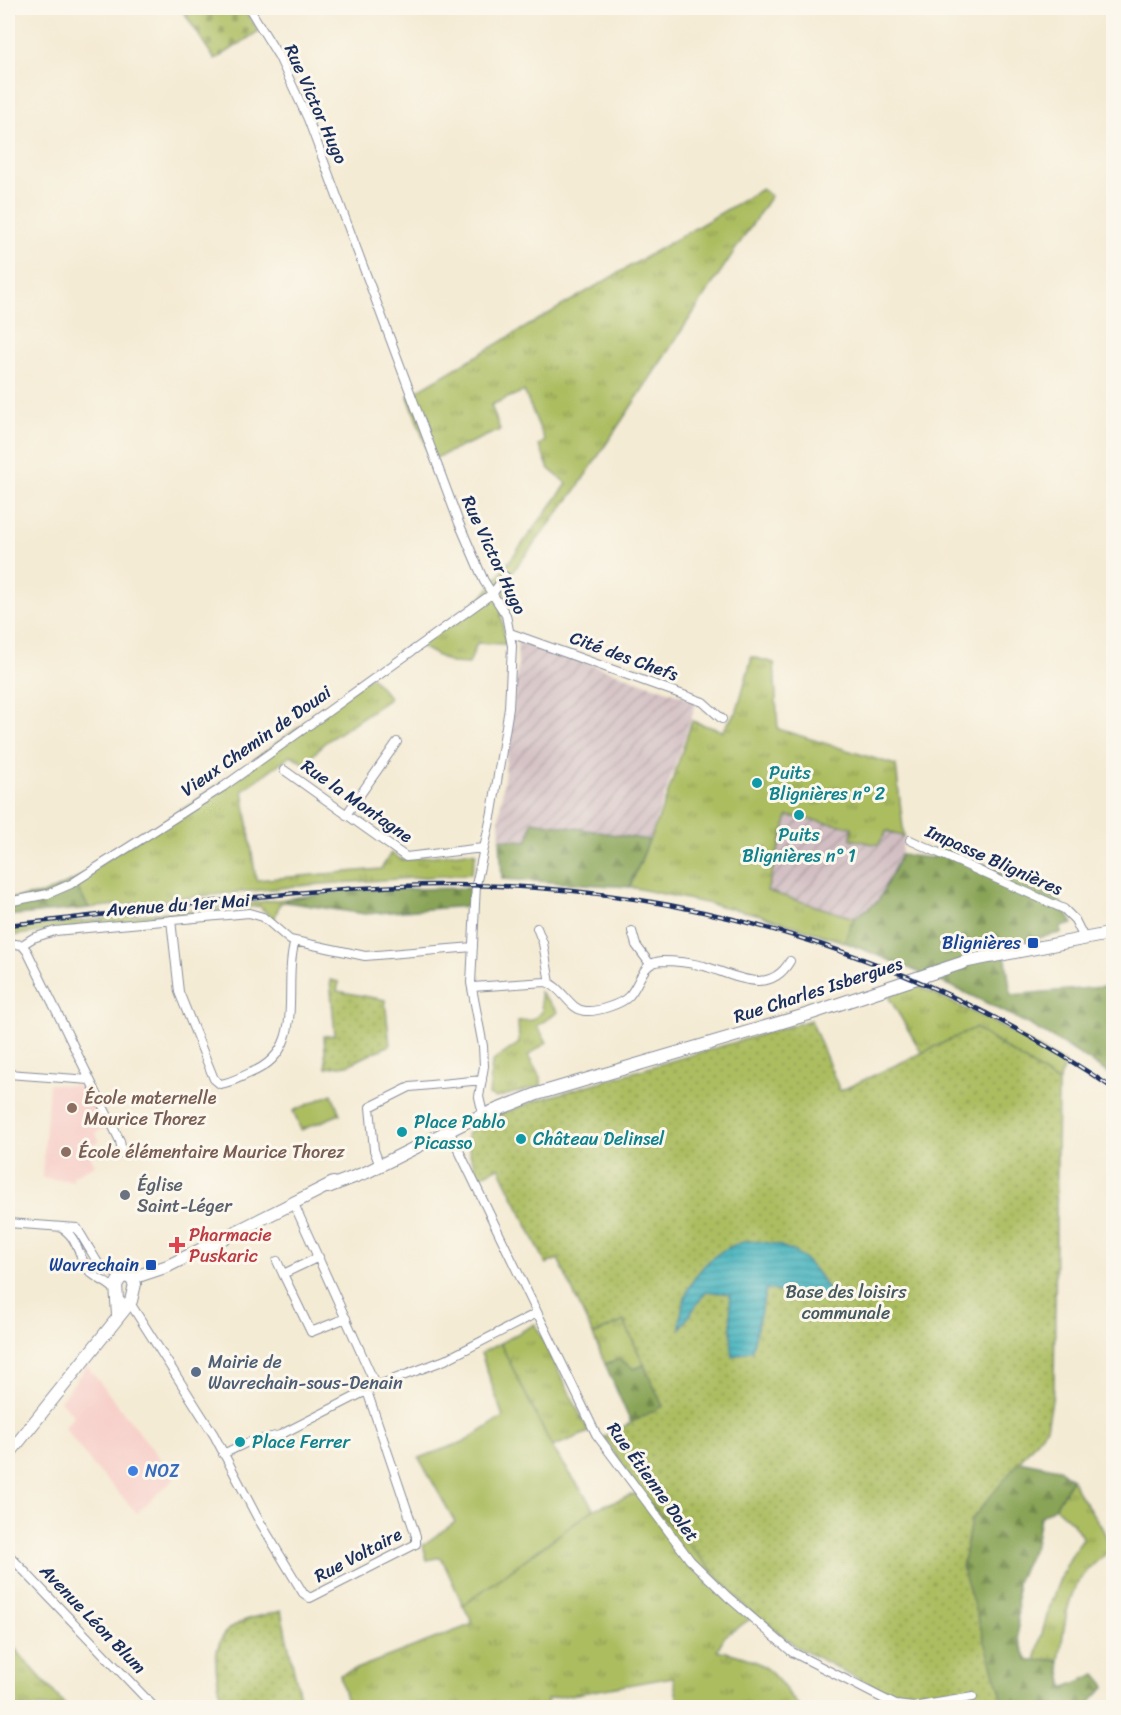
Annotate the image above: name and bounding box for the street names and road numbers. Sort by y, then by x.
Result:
street label: Rue Victor Hugo [275,39,357,169]
street label: Rue Victor Hugo [452,490,536,620]
street label: Cité des Chefs [565,622,683,691]
street label: Vieux Chemin de Douai [174,676,339,805]
street label: Rue la Montagne [294,750,420,852]
street label: Impasse Blignières [919,815,1068,905]
street label: Avenue du 1er Mai [104,884,252,926]
street label: Rue Charles Isbergues [729,947,907,1032]
street label: Rue Étienne Dolet [598,1415,708,1549]
street label: Rue Voltaire [308,1518,408,1592]
street label: Avenue Léon Blum [31,1556,154,1682]

